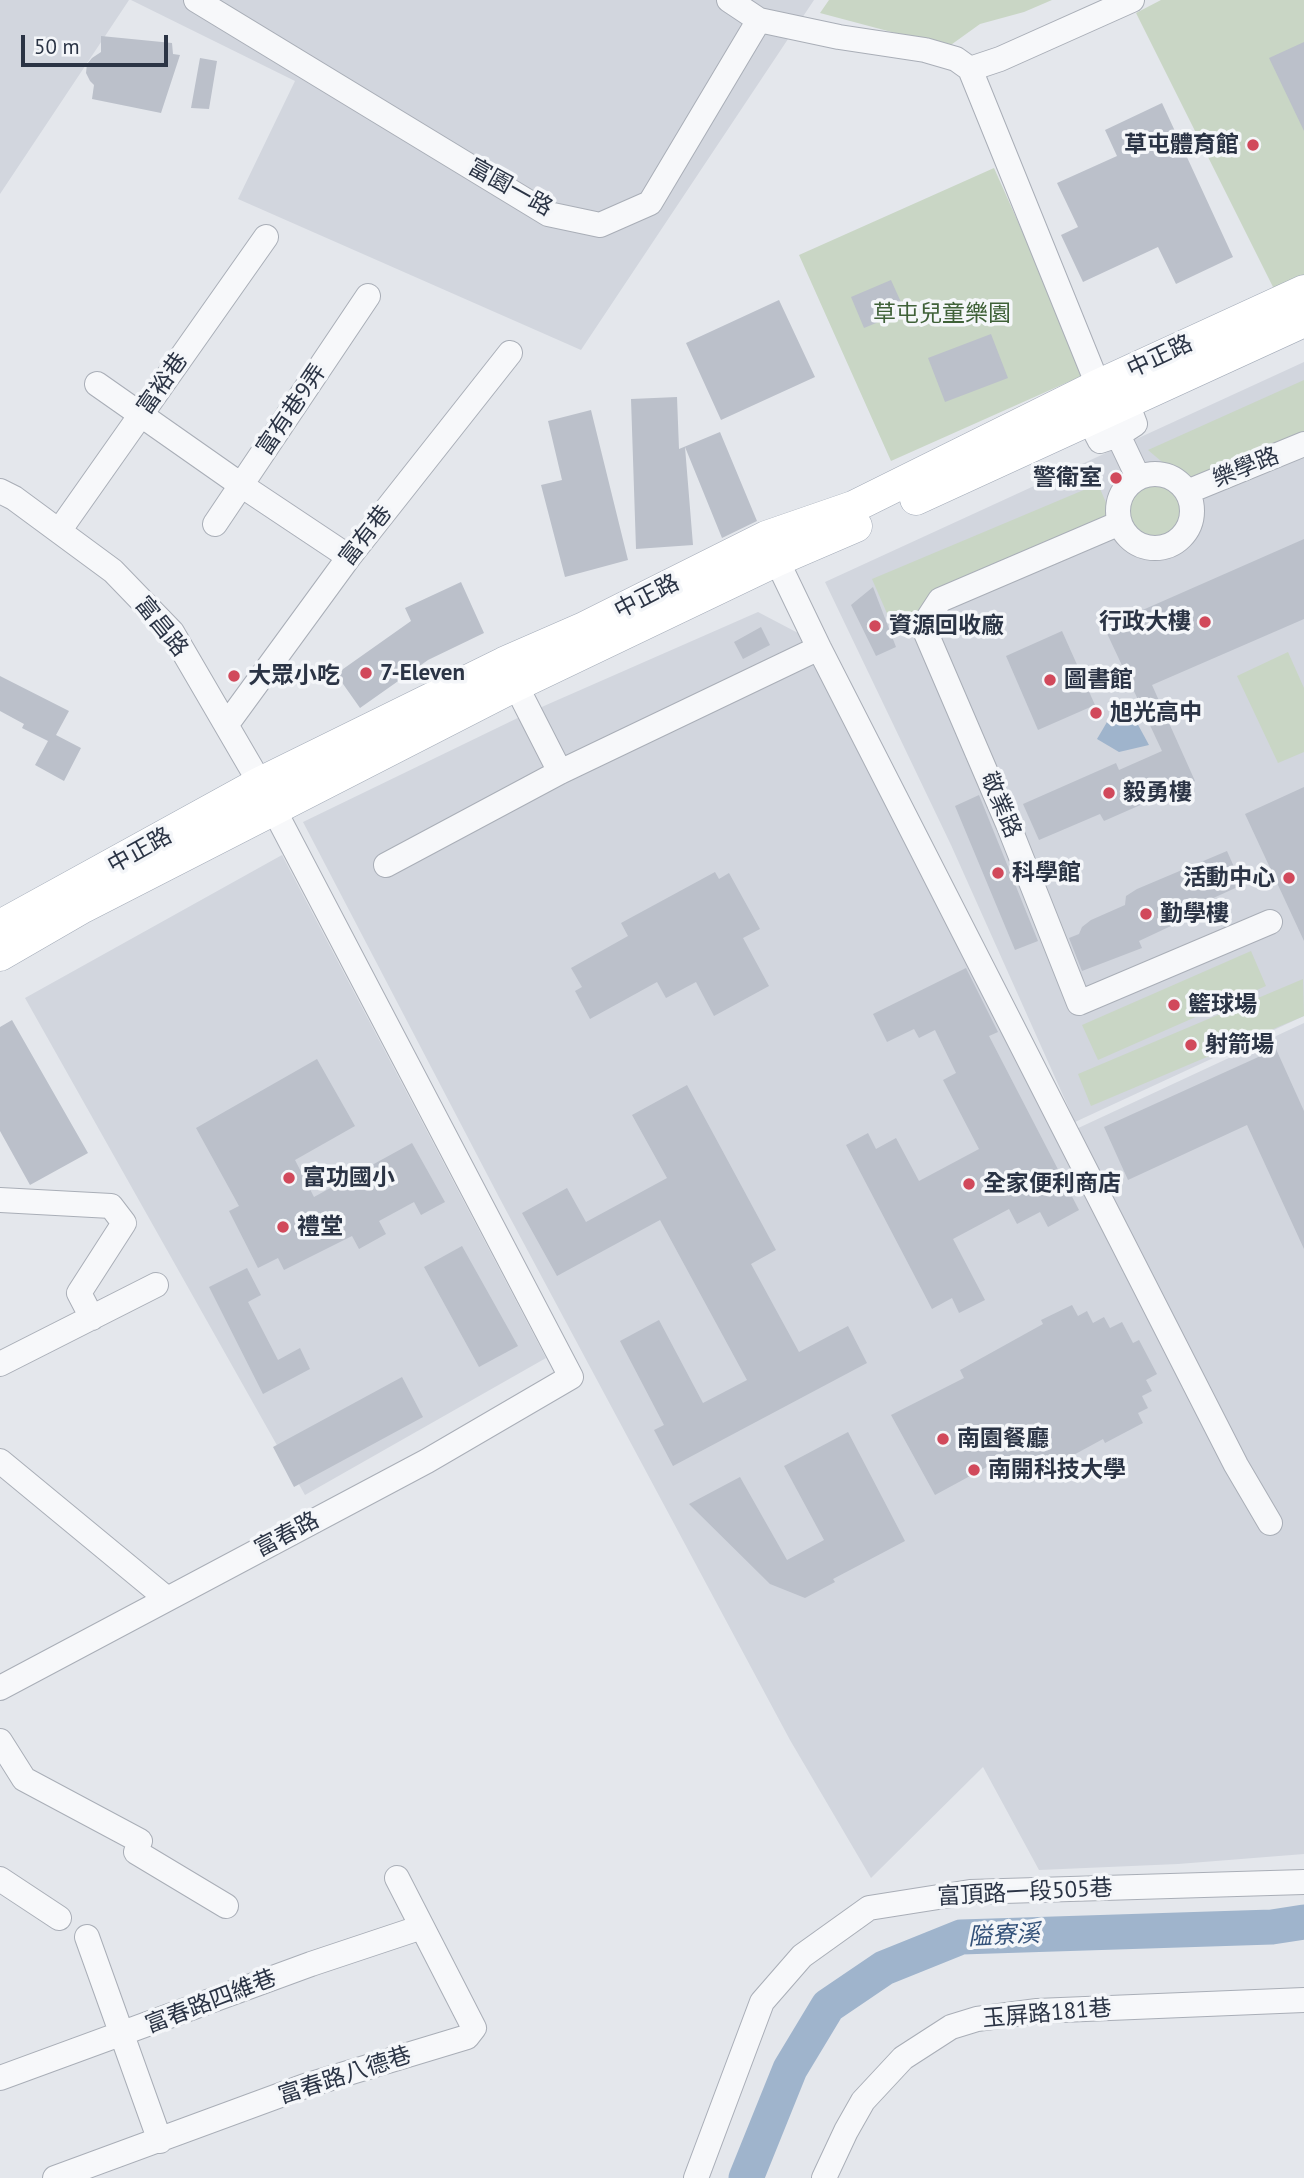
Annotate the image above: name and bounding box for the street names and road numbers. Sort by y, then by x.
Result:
street label: 富園一路 [463,154,557,222]
street label: 中正路 [1123,330,1197,384]
street label: 富裕巷 [132,348,194,420]
street label: 富有巷9弄 [251,359,333,461]
street label: 樂學路 [1209,442,1283,494]
street label: 富有巷 [334,500,398,572]
street label: 中正路 [610,569,684,625]
street label: 富昌路 [129,592,193,662]
street label: 敬業路 [974,768,1026,842]
street label: 中正路 [103,822,177,880]
street label: 富春路 [250,1507,324,1563]
street label: 富頂路一段505巷 [937,1875,1113,1911]
street label: 富春路四維巷 [142,1964,280,2040]
street label: 玉屏路181巷 [981,1995,1113,2033]
street label: 富春路八德巷 [275,2042,415,2110]

